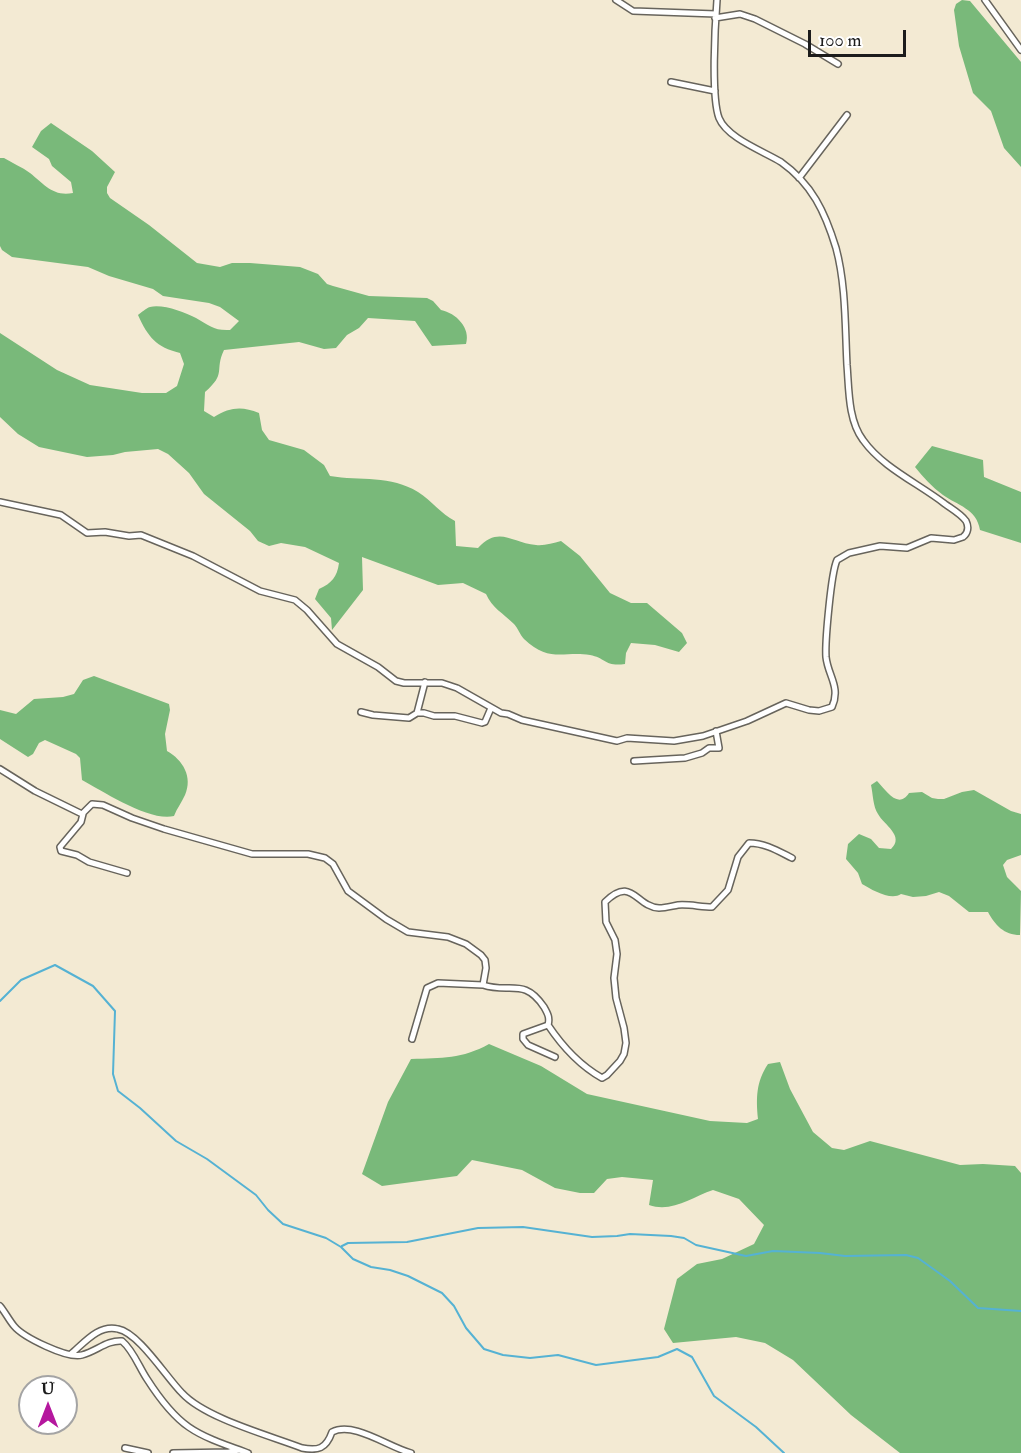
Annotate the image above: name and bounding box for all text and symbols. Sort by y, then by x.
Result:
scale bar [811,18,908,56]
text: 100 m [819,29,862,52]
north arrow [18,1375,78,1435]
text: U [41,1379,55,1399]

